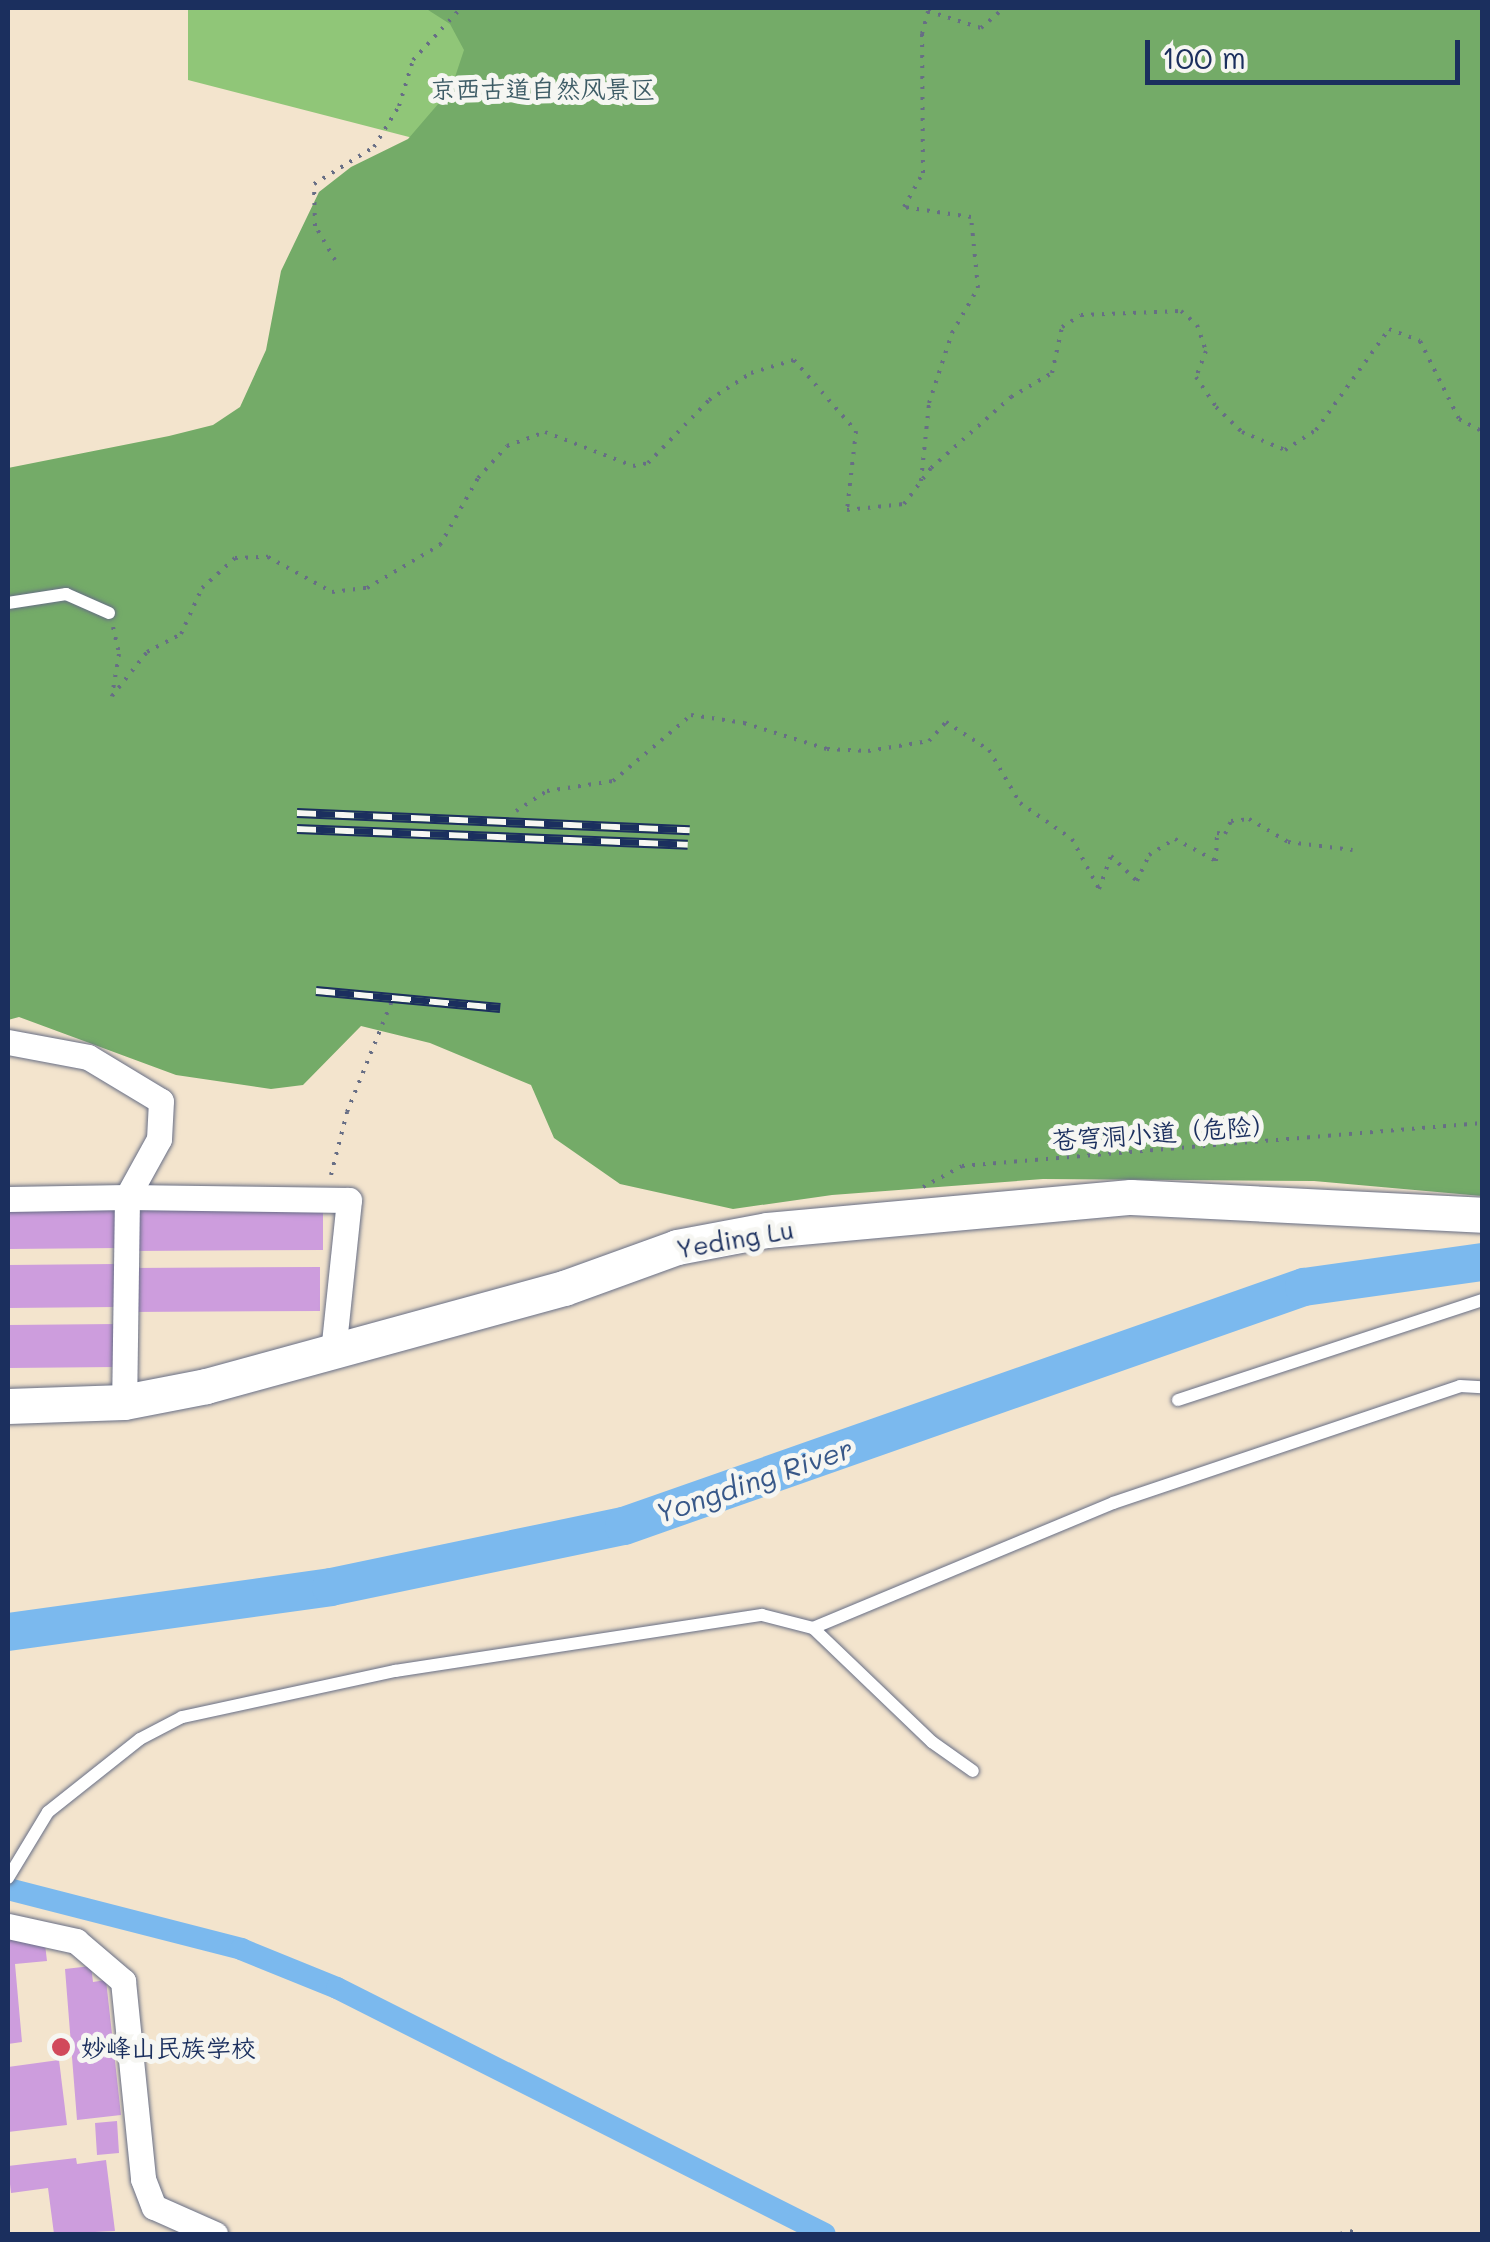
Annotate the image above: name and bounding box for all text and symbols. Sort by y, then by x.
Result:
scale bar [1150,20,1465,82]
text: 100 m [1162,37,1246,77]
park label: 京西古道自然风景区 [431,73,655,103]
street label: 苍穹洞小道（危险） [1051,1109,1277,1155]
street label: Yeding Lu [674,1214,796,1264]
water label: Yongding River [651,1431,857,1529]
place label: 妙峰山民族学校 [81,2032,256,2062]
marker: 妙峰山民族学校 [50,2036,72,2058]

